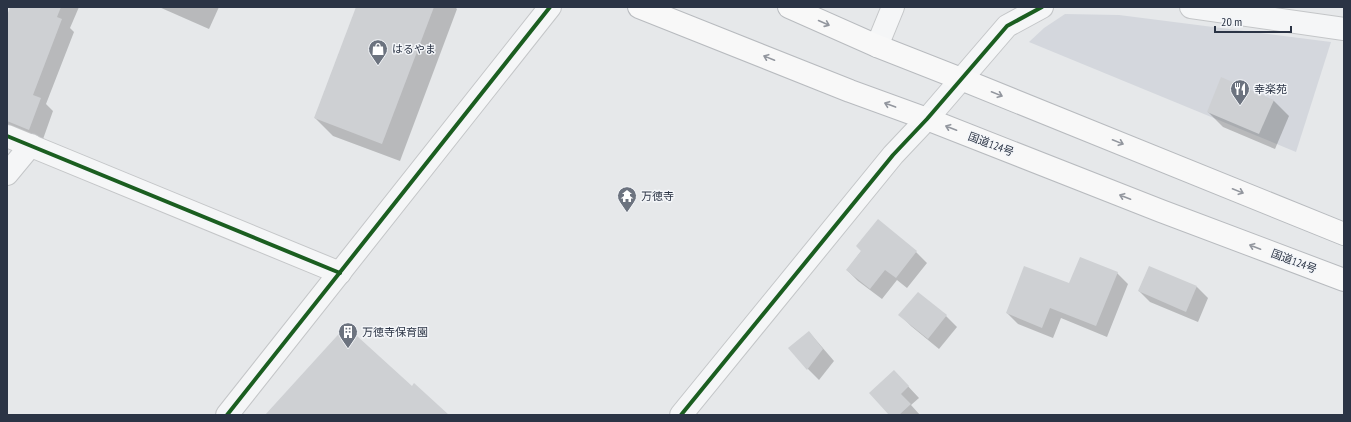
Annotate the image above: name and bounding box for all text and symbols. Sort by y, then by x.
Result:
scale bar [1215,8,1291,34]
text: 20 m [1221,14,1242,29]
one-way arrow [818,20,830,27]
shop icon: はるやま [367,38,389,66]
place label: はるやま [392,42,436,56]
one-way arrow [764,54,776,62]
restaurant icon: 幸楽苑 [1229,78,1251,106]
place label: 幸楽苑 [1254,82,1287,96]
one-way arrow [991,90,1003,98]
one-way arrow [885,101,897,109]
one-way arrow [946,124,958,132]
street label: 国道124号 [966,129,1016,159]
one-way arrow [1111,139,1123,147]
temple icon: 万徳寺 [616,185,638,213]
one-way arrow [1232,188,1244,196]
place label: 万徳寺 [641,189,674,203]
one-way arrow [1119,192,1131,200]
one-way arrow [1250,242,1262,250]
street label: 国道124号 [1269,246,1319,276]
building icon: 万徳寺保育園 [337,321,359,349]
place label: 万徳寺保育園 [362,325,428,339]

